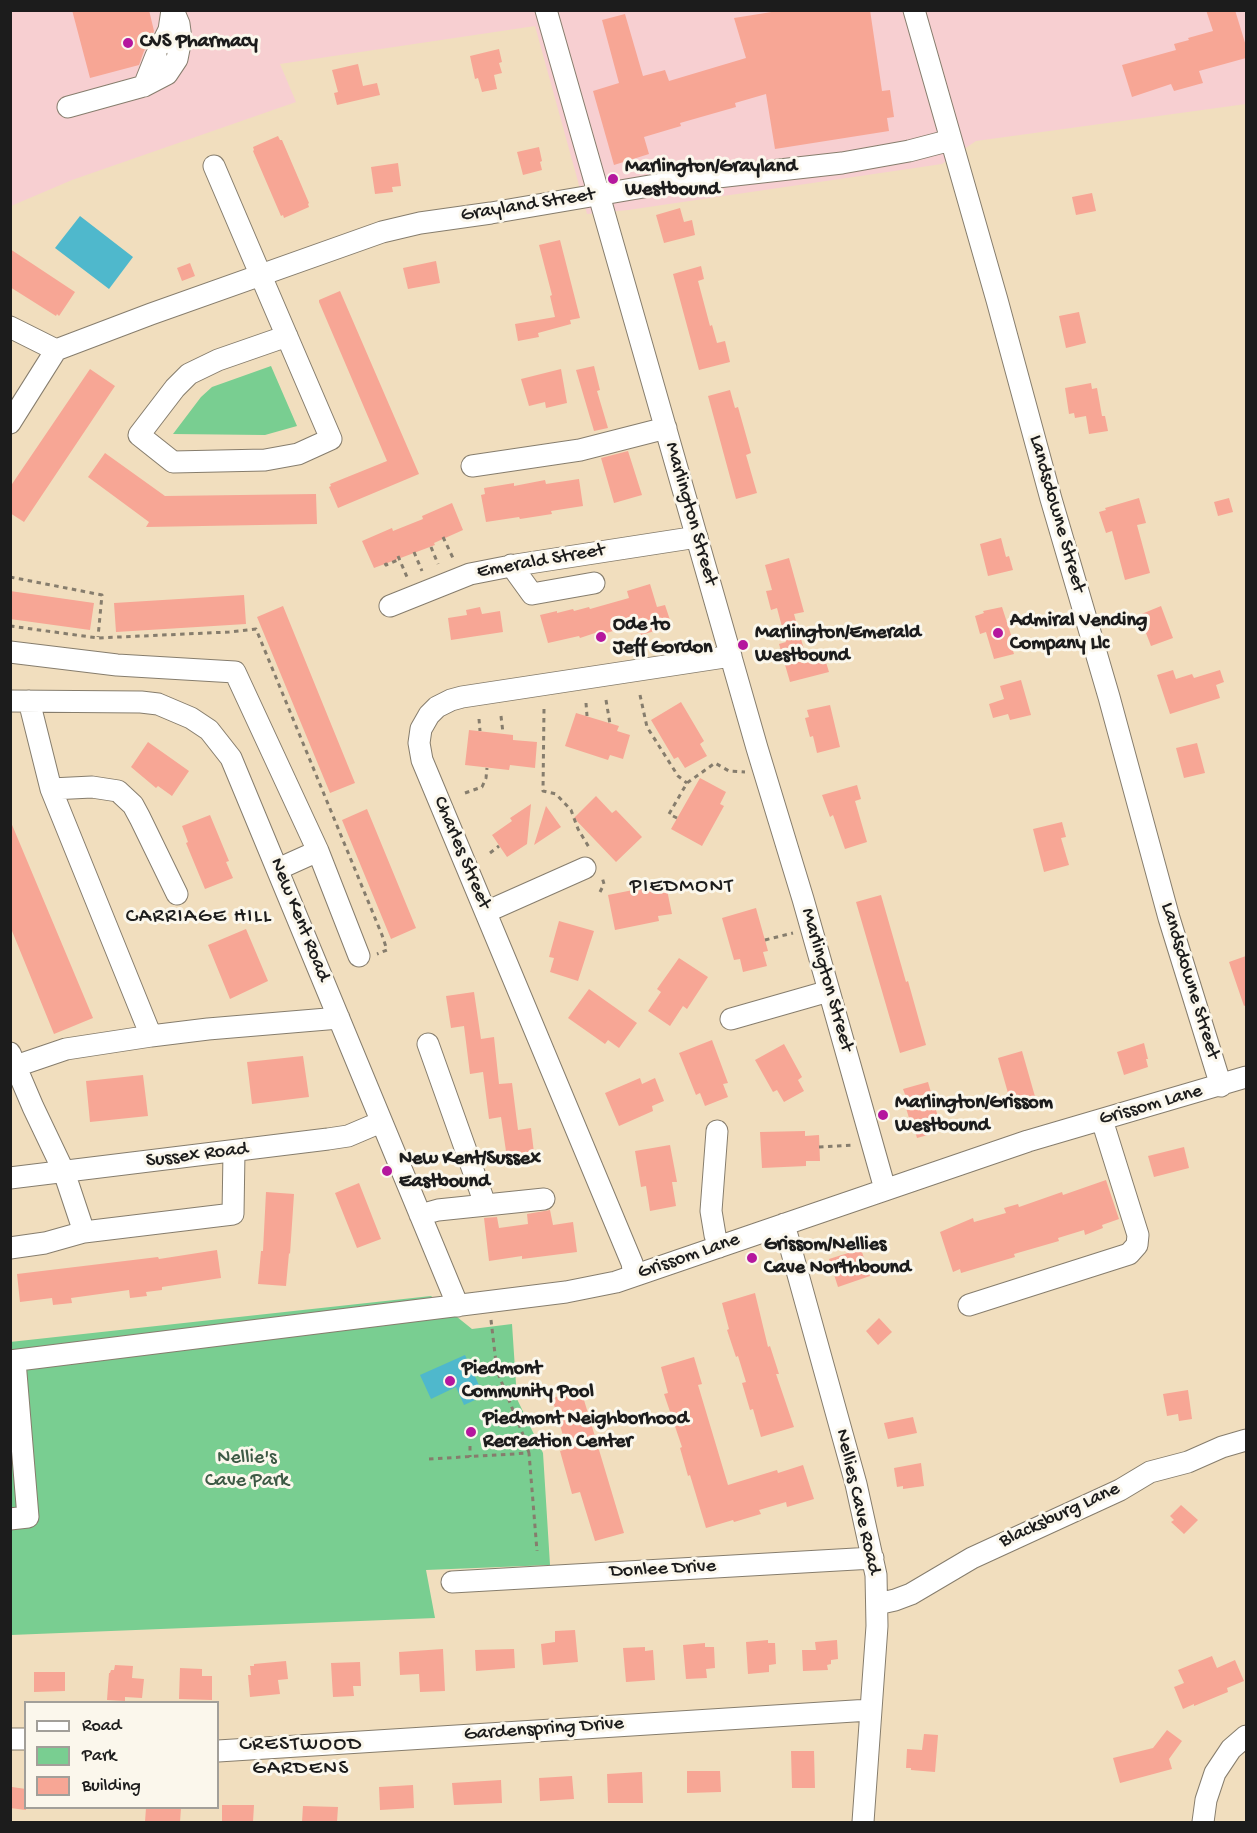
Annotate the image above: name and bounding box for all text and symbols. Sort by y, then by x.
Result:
place label: CVS Pharmacy [140,31,258,55]
marker: CVS Pharmacy [121,36,135,50]
place label: Marlington/Grayland Westbound [625,156,797,203]
marker: Marlington/Grayland Westbound [606,172,620,186]
street label: Grayland Street [459,184,597,228]
street label: Landsdowne Street [1022,433,1090,595]
street label: Marlington Street [658,440,722,588]
street label: Emerald Street [475,539,607,585]
place label: Admiral Vending Company Llc [1010,610,1147,657]
place label: Ode to Jeff Gordon [613,614,713,661]
place label: Marlington/Emerald Westbound [755,622,921,669]
marker: Admiral Vending Company Llc [991,626,1005,640]
marker: Ode to Jeff Gordon [594,630,608,644]
marker: Marlington/Emerald Westbound [736,638,750,652]
street label: Charles Street [427,793,495,913]
street label: New Kent Road [263,855,335,985]
district label: PIEDMONT [630,875,734,901]
street label: Landsdowne Street [1154,900,1224,1062]
district label: CARRIAGE HILL [126,905,272,931]
street label: Marlington Street [794,906,858,1054]
street label: Grissom Lane [1097,1080,1205,1132]
place label: Marlington/Grissom Westbound [895,1092,1053,1139]
marker: Marlington/Grissom Westbound [876,1108,890,1122]
street label: Sussex Road [145,1138,249,1174]
place label: New Kent/Sussex Eastbound [399,1148,541,1195]
marker: New Kent/Sussex Eastbound [380,1164,394,1178]
street label: Grissom Lane [635,1228,743,1286]
place label: Grissom/Nellies Cave Northbound [764,1234,911,1281]
marker: Grissom/Nellies Cave Northbound [745,1251,759,1265]
place label: Piedmont Community Pool [462,1358,594,1405]
marker: Piedmont Community Pool [443,1374,457,1388]
place label: Piedmont Neighborhood Recreation Center [483,1408,688,1455]
marker: Piedmont Neighborhood Recreation Center [464,1425,478,1439]
street label: Nellies Cave Road [829,1427,885,1577]
park label: Nellie's Cave Park [205,1447,289,1494]
street label: Blacksburg Lane [996,1478,1124,1554]
street label: Donlee Drive [609,1555,717,1585]
legend [24,1701,219,1809]
street label: Gardenspring Drive [463,1712,625,1748]
text: Road [82,1716,121,1737]
district label: CRESTWOOD GARDENS [239,1733,363,1783]
text: Park [82,1746,116,1767]
text: Building [82,1776,141,1797]

